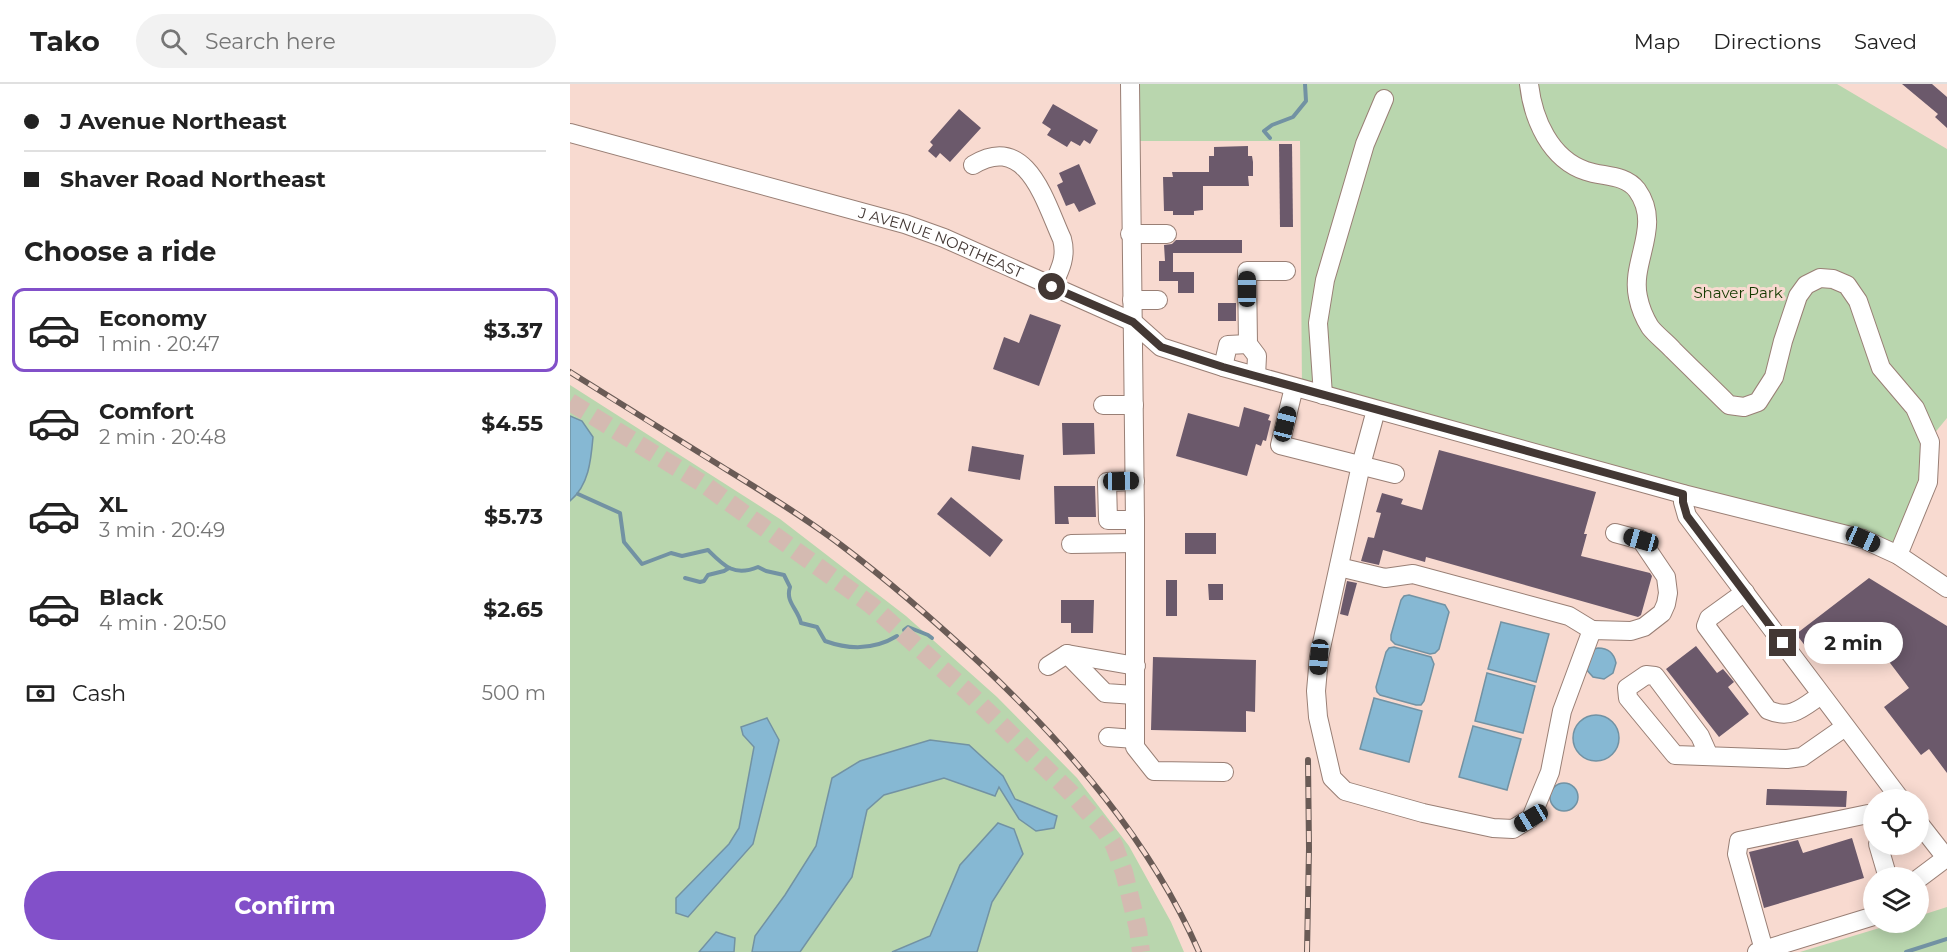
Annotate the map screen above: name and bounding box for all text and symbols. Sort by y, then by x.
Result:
search box [136,14,556,68]
text: Tako [30,24,100,58]
icon: search [157,25,190,58]
text: Search here [205,28,336,55]
text: Map [1634,29,1680,54]
text: Directions [1713,29,1821,54]
text: Saved [1854,29,1917,54]
text: J Avenue Northeast [60,108,287,135]
text: Shaver Road Northeast [60,166,326,193]
street label: J AVENUE NORTHEAST [856,202,1027,282]
text: Choose a ride [24,235,216,268]
car [1238,271,1256,307]
route start [1038,273,1065,300]
park label: Shaver Park [1693,283,1783,302]
icon: car [27,303,81,357]
text: Economy [99,305,207,332]
text: $3.37 [484,317,543,344]
text: 1 min · 20:47 [99,332,220,356]
icon: car [27,396,81,450]
text: Comfort [99,398,194,425]
car [1272,404,1298,444]
text: $4.55 [481,410,543,437]
text: 2 min · 20:48 [99,425,226,449]
car [1103,472,1139,490]
icon: car [27,489,81,543]
text: XL [99,491,128,518]
text: $5.73 [484,503,543,530]
text: 3 min · 20:49 [99,518,225,542]
car [1843,523,1883,555]
car [1621,526,1661,554]
icon: car [27,582,81,636]
text: Black [99,584,163,611]
text: $2.65 [483,596,543,623]
text: 4 min · 20:50 [99,611,226,635]
callout: 2 min [1804,622,1903,664]
route end [1769,629,1796,656]
text: 2 min [1824,631,1883,655]
car [1308,638,1330,676]
icon: cash [24,677,57,710]
text: Cash [72,680,126,707]
text: 500 m [482,681,546,705]
map controls [1863,789,1929,933]
button: locate [1863,789,1929,855]
car [1511,801,1551,835]
button: layers [1863,867,1929,933]
button: Confirm [24,871,546,940]

